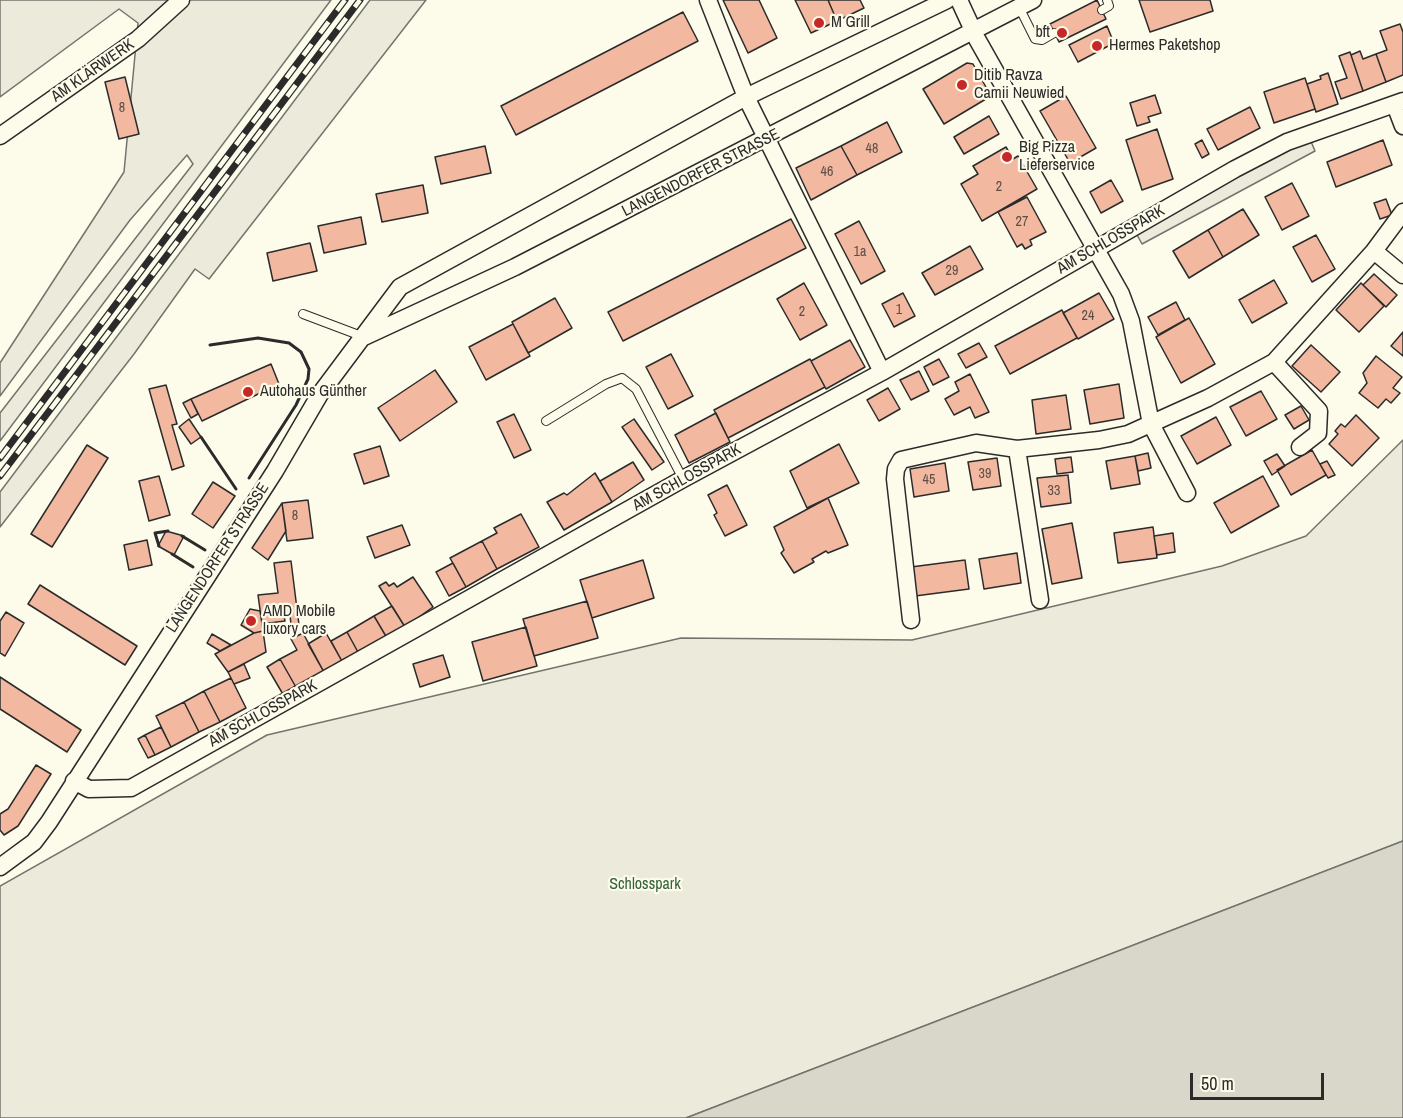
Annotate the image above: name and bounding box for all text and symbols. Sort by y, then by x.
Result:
place label: M Grill [831,13,870,33]
marker: M Grill [812,16,826,30]
place label: bft [1035,23,1050,43]
marker: bft [1055,26,1069,40]
street label: AM KLÄRWERK [48,35,138,107]
place label: Hermes Paketshop [1109,36,1221,56]
marker: Hermes Paketshop [1090,39,1104,53]
place label: Ditib Ravza Camii Neuwied [974,66,1064,104]
marker: Ditib Ravza Camii Neuwied [955,78,969,92]
house number: 8 [119,100,125,116]
street label: LANGENDORFER STRASSE [619,125,783,221]
place label: Big Pizza Lieferservice [1019,138,1095,176]
house number: 48 [866,141,878,157]
marker: Big Pizza Lieferservice [1000,150,1014,164]
house number: 46 [821,164,833,180]
house number: 2 [996,179,1002,195]
street label: AM SCHLOSSPARK [1054,201,1168,279]
house number: 27 [1016,214,1028,230]
house number: 1a [854,244,866,260]
house number: 29 [946,263,958,279]
house number: 1 [896,302,902,318]
house number: 2 [799,304,805,320]
house number: 24 [1082,308,1094,324]
place label: Autohaus Günther [260,382,366,402]
marker: Autohaus Günther [241,385,255,399]
street label: AM SCHLOSSPARK [630,440,744,516]
house number: 39 [979,466,991,482]
house number: 45 [923,472,935,488]
street label: LANGENDORFER STRASSE [162,480,274,636]
house number: 33 [1048,483,1060,499]
house number: 8 [292,508,298,524]
place label: AMD Mobile luxory cars [263,602,335,640]
marker: AMD Mobile luxory cars [244,614,258,628]
street label: AM SCHLOSSPARK [206,676,320,752]
park label: Schlosspark [609,875,681,895]
scale bar [1193,1061,1326,1099]
text: 50 m [1201,1071,1234,1096]

